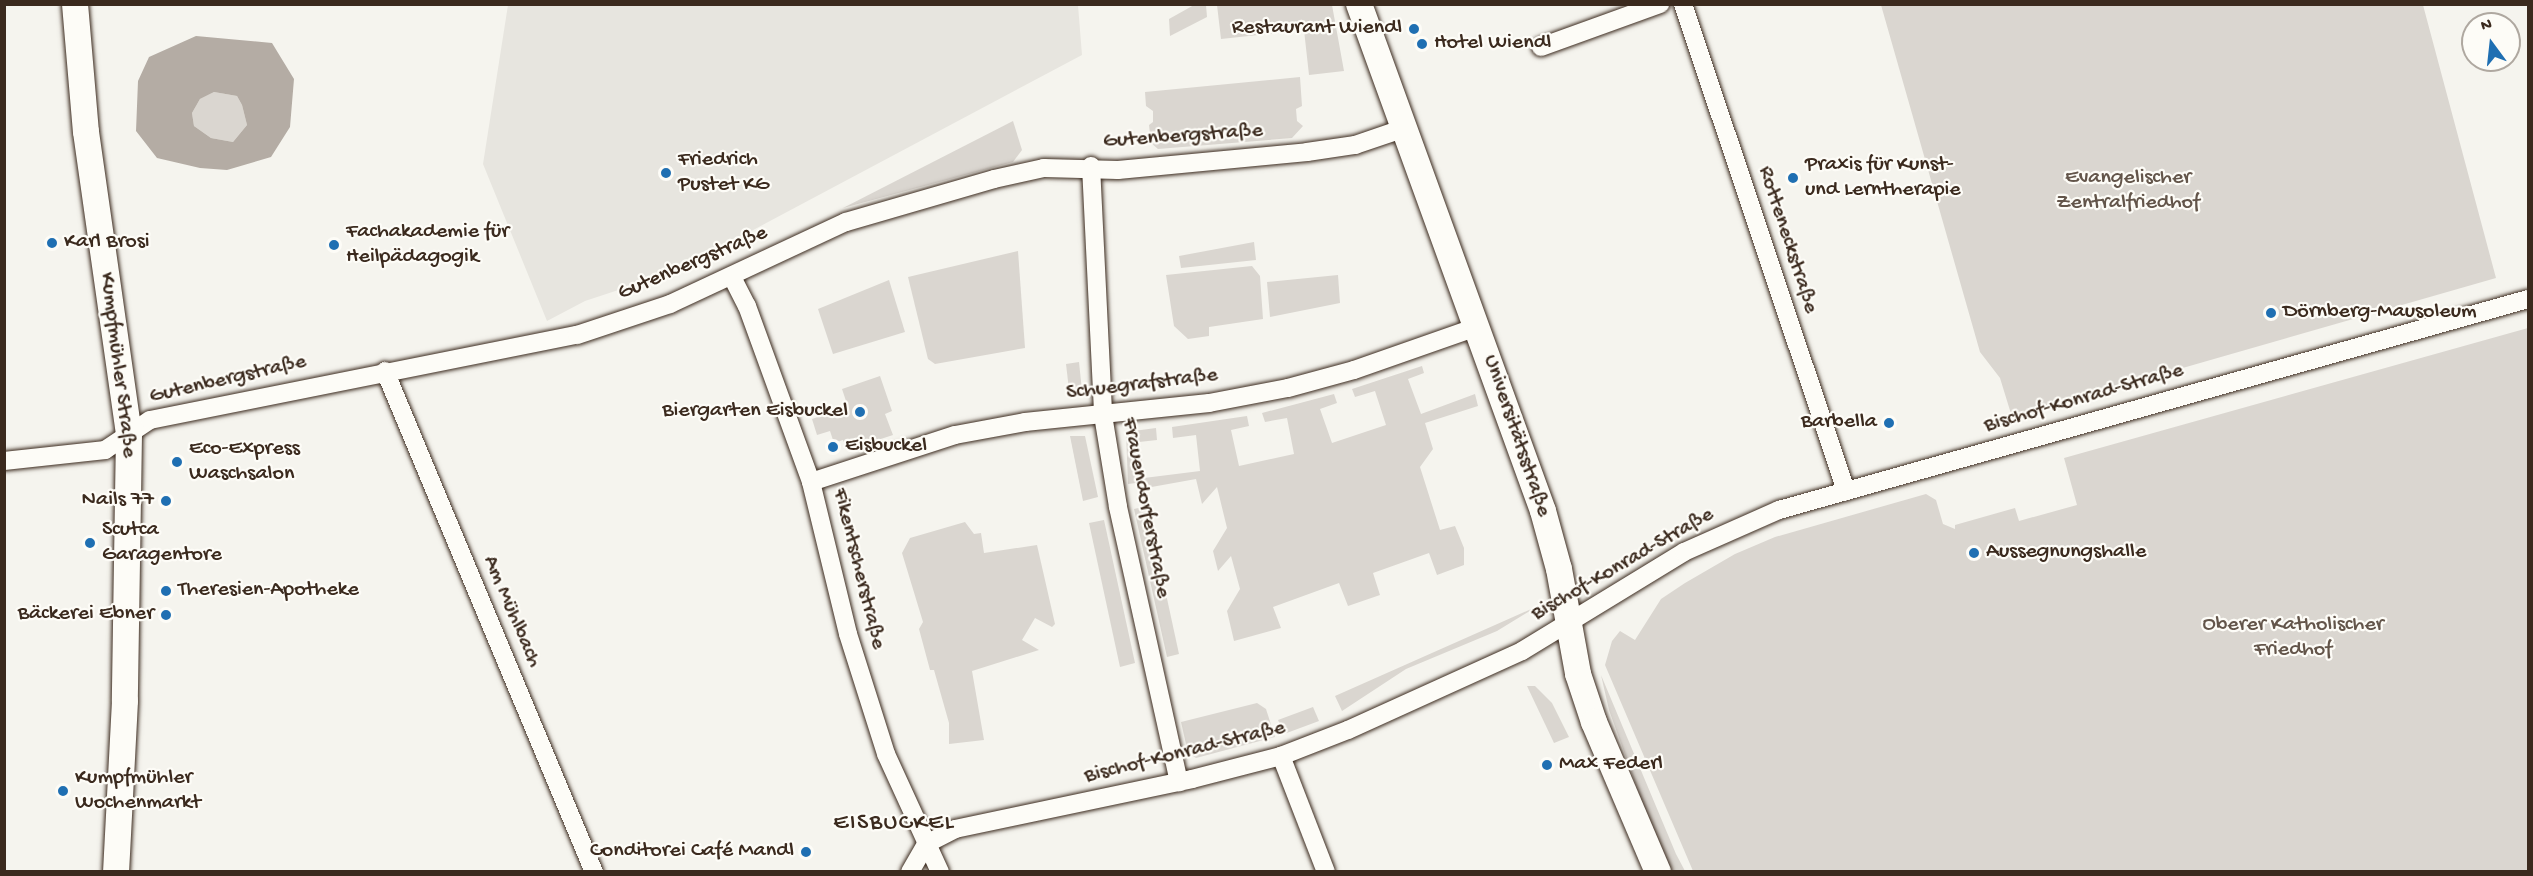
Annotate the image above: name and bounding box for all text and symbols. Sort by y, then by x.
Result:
north arrow [2461,12,2521,72]
place label: Restaurant Wiendl [1232,16,1402,42]
text: N [2479,16,2494,37]
marker: Restaurant Wiendl [1407,22,1421,36]
place label: Hotel Wiendl [1434,31,1551,57]
marker: Hotel Wiendl [1415,37,1429,51]
street label: Gutenbergstraße [1102,118,1264,156]
place label: Friedrich Pustet KG [678,147,769,198]
place label: Praxis für Kunst- und Lerntherapie [1805,152,1961,204]
street label: Rotteneckstraße [1751,163,1823,317]
park label: Evangelischer Zentralfriedhof [2056,165,2200,216]
marker: Friedrich Pustet KG [659,166,673,180]
marker: Praxis für Kunst- und Lerntherapie [1786,171,1800,185]
place label: Fachakademie für Heilpädagogik [346,219,509,270]
street label: Gutenbergstraße [614,221,772,307]
place label: Karl Brosi [64,230,149,256]
marker: Karl Brosi [45,236,59,250]
marker: Fachakademie für Heilpädagogik [327,238,341,252]
street label: Kumpfmühler Straße [93,271,141,459]
place label: Dörnberg-Mausoleum [2283,300,2477,326]
marker: Dörnberg-Mausoleum [2264,306,2278,320]
street label: Gutenbergstraße [147,349,309,411]
street label: Universitätsstraße [1476,351,1556,521]
street label: Bischof-Konrad-Straße [1981,358,2187,440]
street label: Schuegrafstraße [1065,363,1219,407]
place label: Biergarten Eisbuckel [662,399,848,425]
marker: Biergarten Eisbuckel [853,405,867,419]
place label: Barbella [1801,410,1877,436]
street label: Frauendorferstraße [1115,416,1175,600]
marker: Barbella [1882,416,1896,430]
place label: Eisbuckel [845,434,927,460]
place label: Eco-Express Waschsalon [189,436,300,488]
marker: Eisbuckel [826,440,840,454]
marker: Eco-Express Waschsalon [170,455,184,469]
street label: Fikentscherstraße [825,486,891,652]
place label: Nails 77 [82,488,154,514]
marker: Nails 77 [159,494,173,508]
street label: Bischof-Konrad-Straße [1527,502,1719,628]
place label: Scutca Garagentore [102,517,222,568]
marker: Scutca Garagentore [83,536,97,550]
place label: Aussegnungshalle [1986,540,2146,566]
marker: Aussegnungshalle [1967,546,1981,560]
street label: Am Mühlbach [476,552,546,672]
place label: Theresien-Apotheke [178,578,359,604]
marker: Theresien-Apotheke [159,584,173,598]
place label: Bäckerei Ebner [18,602,154,628]
marker: Bäckerei Ebner [159,608,173,622]
park label: Oberer Katholischer Friedhof [2202,612,2384,664]
street label: Bischof-Konrad-Straße [1082,715,1288,791]
place label: Max Federl [1559,752,1663,778]
marker: Max Federl [1540,758,1554,772]
place label: Kumpfmühler Wochenmarkt [75,765,201,816]
marker: Kumpfmühler Wochenmarkt [56,784,70,798]
district label: EISBUCKEL [833,810,955,838]
place label: Conditorei Café Mandl [590,839,794,865]
marker: Conditorei Café Mandl [799,845,813,859]

